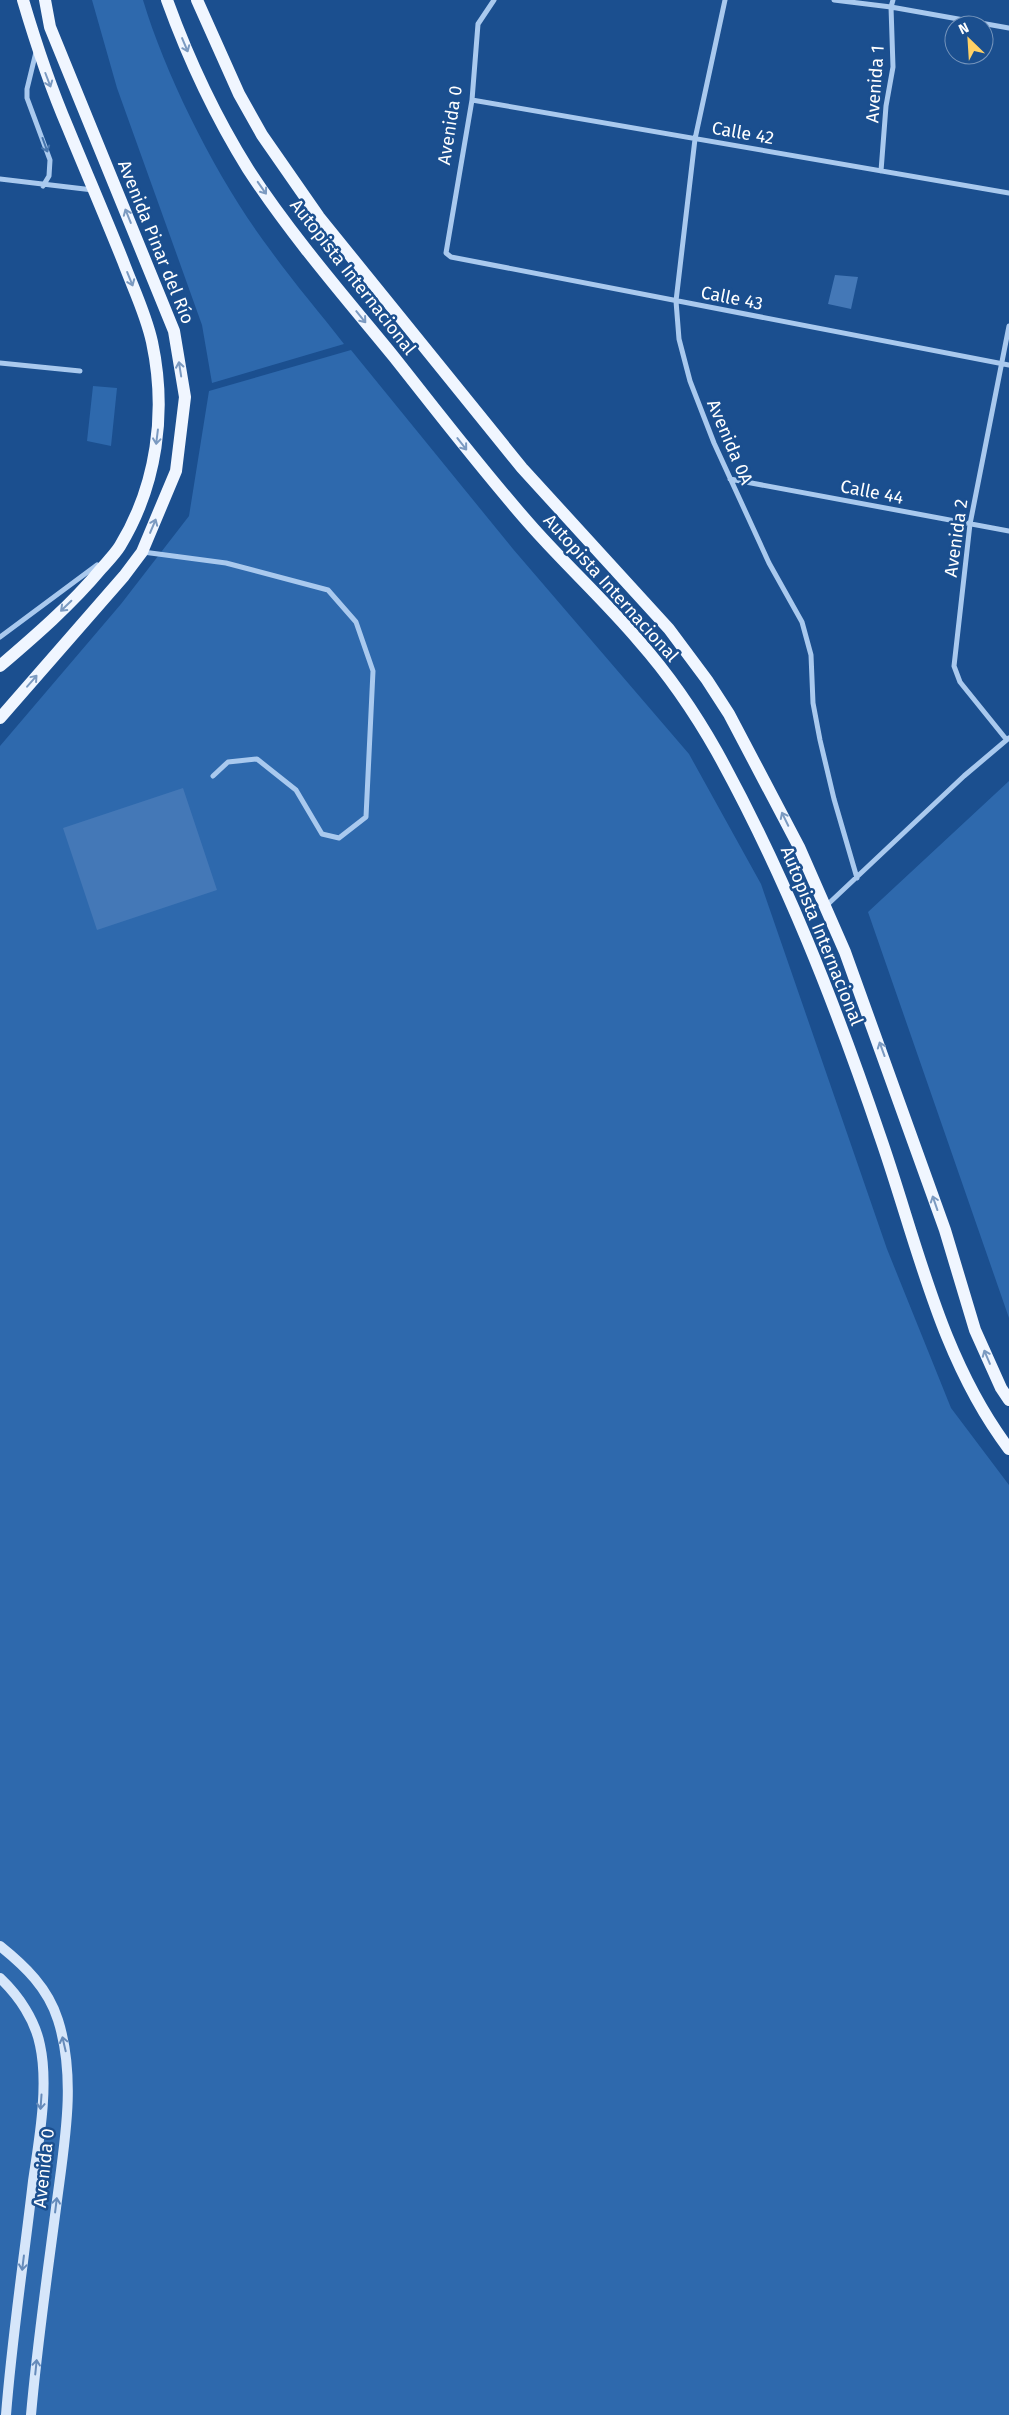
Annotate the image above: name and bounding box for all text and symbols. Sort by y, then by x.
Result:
north arrow [944,15,994,65]
text: N [956,19,972,38]
one-way arrow [181,37,190,52]
street label: Avenida 1 [861,44,889,124]
one-way arrow [44,72,53,87]
street label: Avenida 0 [433,84,467,166]
street label: Calle 42 [710,117,776,149]
one-way arrow [41,137,50,152]
street label: Avenida Pinar del Río [113,157,199,327]
one-way arrow [257,181,267,195]
street label: Autopista Internacional [285,195,421,359]
one-way arrow [122,209,132,224]
one-way arrow [126,271,135,286]
street label: Calle 43 [699,281,765,315]
one-way arrow [356,310,367,323]
one-way arrow [175,362,185,378]
street label: Avenida 0A [702,396,758,488]
one-way arrow [152,428,162,444]
one-way arrow [457,437,468,450]
street label: Calle 44 [839,475,906,509]
street label: Avenida 2 [940,497,972,579]
street label: Autopista Internacional [539,510,683,666]
one-way arrow [148,519,158,534]
one-way arrow [60,600,72,612]
one-way arrow [26,674,38,687]
one-way arrow [780,812,789,827]
street label: Autopista Internacional [776,843,868,1029]
one-way arrow [877,1042,886,1058]
one-way arrow [930,1196,939,1211]
one-way arrow [981,1350,991,1365]
one-way arrow [59,2036,68,2052]
one-way arrow [37,2094,46,2110]
street label: Avenida 0 [29,2127,59,2209]
one-way arrow [51,2198,61,2214]
one-way arrow [18,2255,28,2271]
one-way arrow [31,2359,41,2375]

